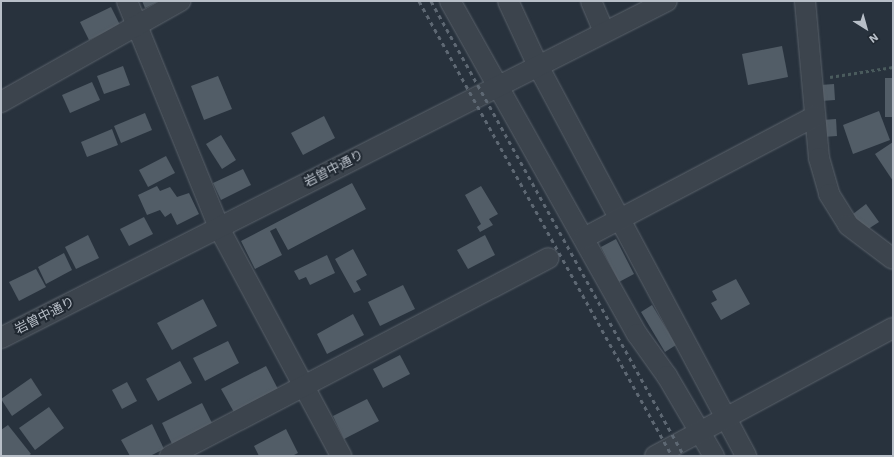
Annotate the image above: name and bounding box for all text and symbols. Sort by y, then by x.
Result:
north arrow [846,8,886,48]
text: N [866,30,881,46]
street label: 岩曽中通り [302,147,366,191]
street label: 岩曽中通り [13,294,77,338]

